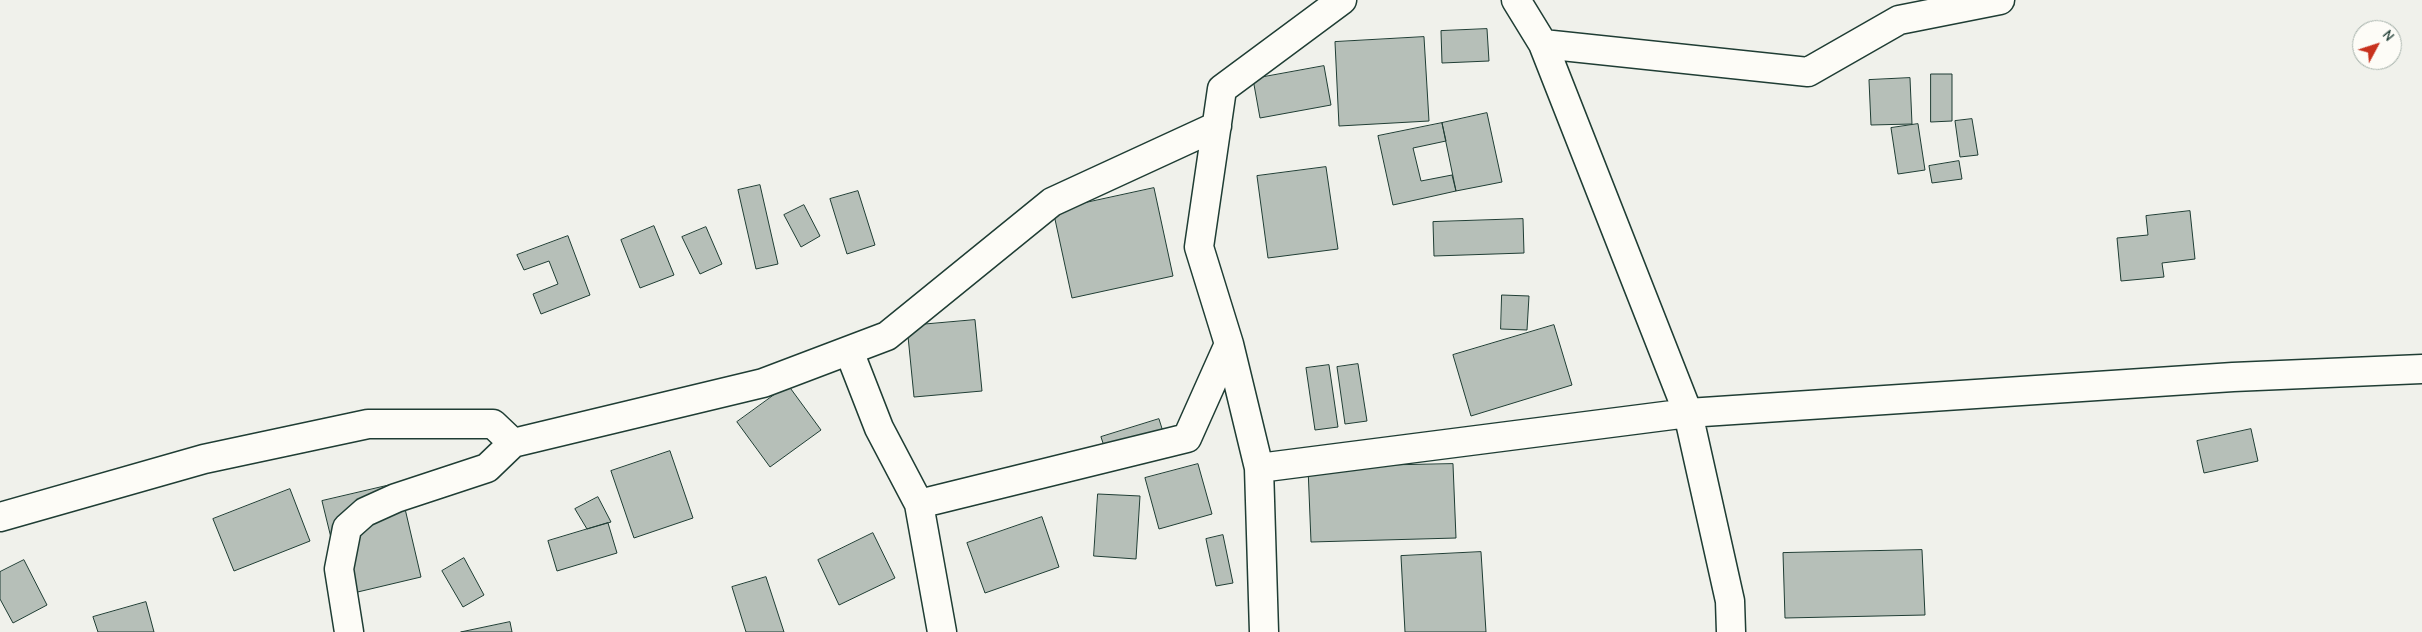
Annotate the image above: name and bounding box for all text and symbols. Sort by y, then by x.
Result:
north arrow [2352,20,2402,70]
text: N [2379,27,2398,45]

